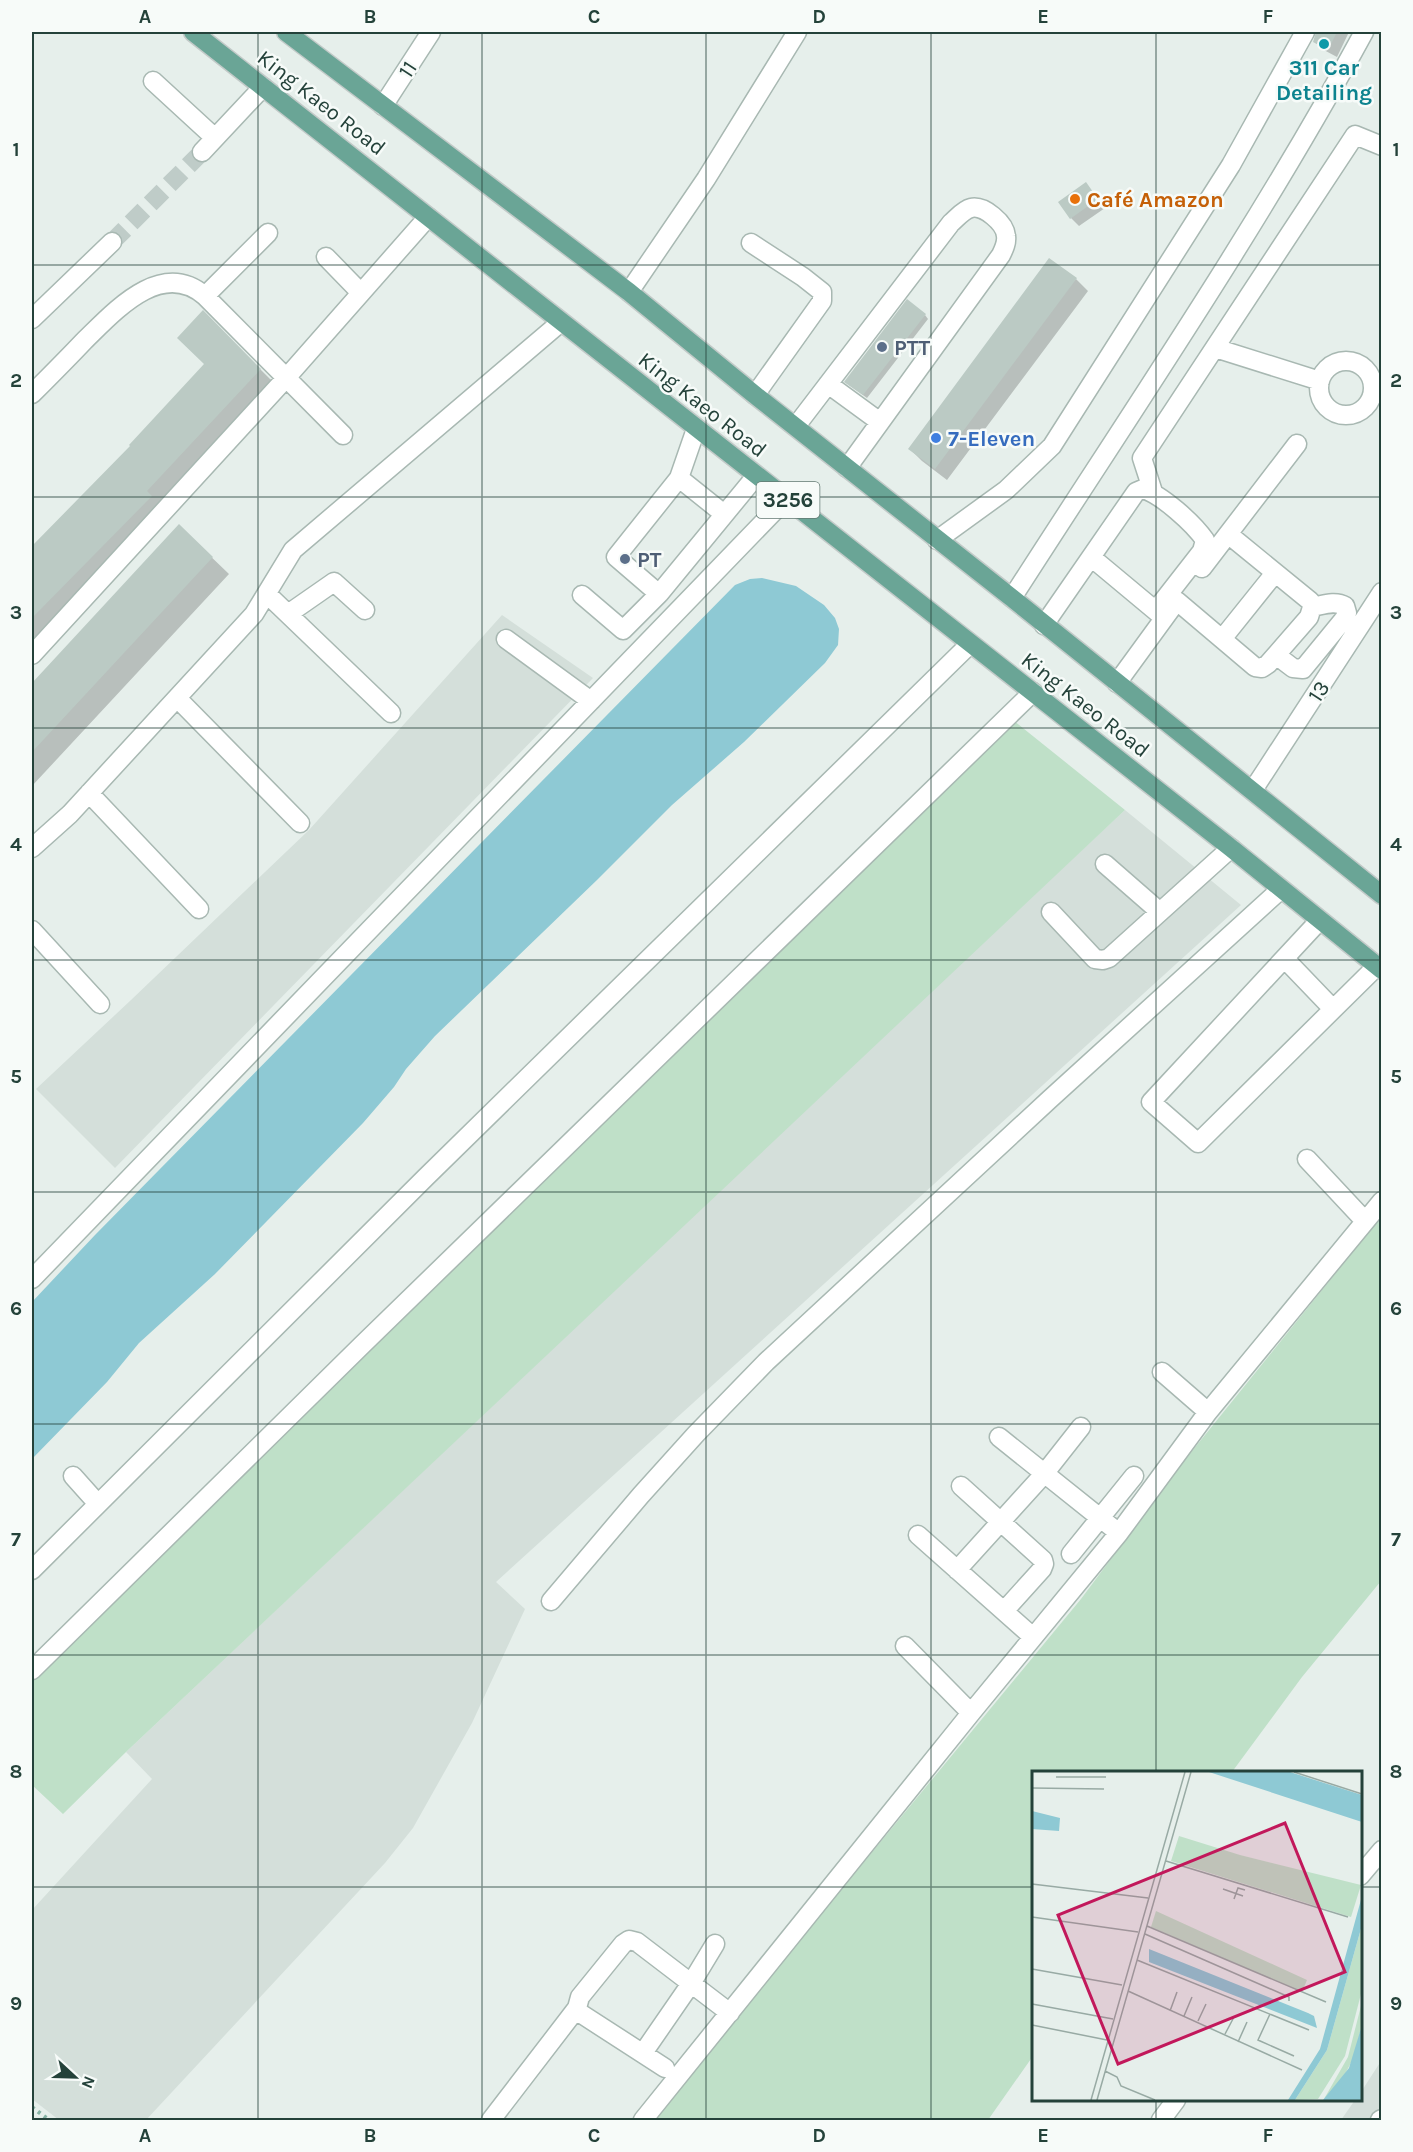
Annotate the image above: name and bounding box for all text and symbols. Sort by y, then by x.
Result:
text: A [139,5,152,28]
text: B [364,5,376,28]
text: C [588,5,600,28]
text: D [812,5,826,28]
text: E [1037,5,1049,28]
text: F [1263,5,1274,28]
marker: 311 Car Detailing [1317,37,1331,51]
street label: King Kaeo Road [252,45,391,161]
place label: 311 Car Detailing [1276,55,1372,106]
street label: 11 [393,56,423,83]
text: 1 [12,138,20,161]
text: 1 [1392,138,1400,161]
place label: Café Amazon [1087,187,1224,213]
marker: Café Amazon [1068,192,1082,206]
place label: PTT [894,335,930,361]
marker: PTT [875,340,889,354]
street label: King Kaeo Road [633,347,772,463]
text: 2 [10,369,22,392]
text: 2 [1390,369,1402,392]
place label: 7-Eleven [948,426,1035,452]
marker: 7-Eleven [929,431,943,445]
road number: 3256 [756,482,820,518]
place label: PT [637,547,662,573]
marker: PT [618,552,632,566]
text: 3 [10,601,22,624]
text: 3 [1390,601,1402,624]
street label: King Kaeo Road [1016,647,1155,763]
street label: 13 [1302,676,1335,707]
text: 4 [10,833,22,856]
text: 4 [1390,833,1402,856]
text: 5 [10,1065,22,1088]
text: 5 [1390,1065,1402,1088]
text: 6 [10,1297,22,1320]
text: 6 [1390,1297,1402,1320]
text: 7 [11,1528,21,1551]
text: 7 [1391,1528,1401,1551]
text: 8 [10,1760,22,1783]
text: 8 [1390,1760,1402,1783]
inset map [1032,1771,1362,2101]
text: 9 [10,1992,22,2015]
text: 9 [1390,1992,1402,2015]
north arrow [45,2047,105,2107]
text: N [77,2074,99,2091]
text: A [139,2124,152,2147]
text: B [364,2124,376,2147]
text: C [588,2124,600,2147]
text: D [812,2124,826,2147]
text: E [1037,2124,1049,2147]
text: F [1263,2124,1274,2147]

